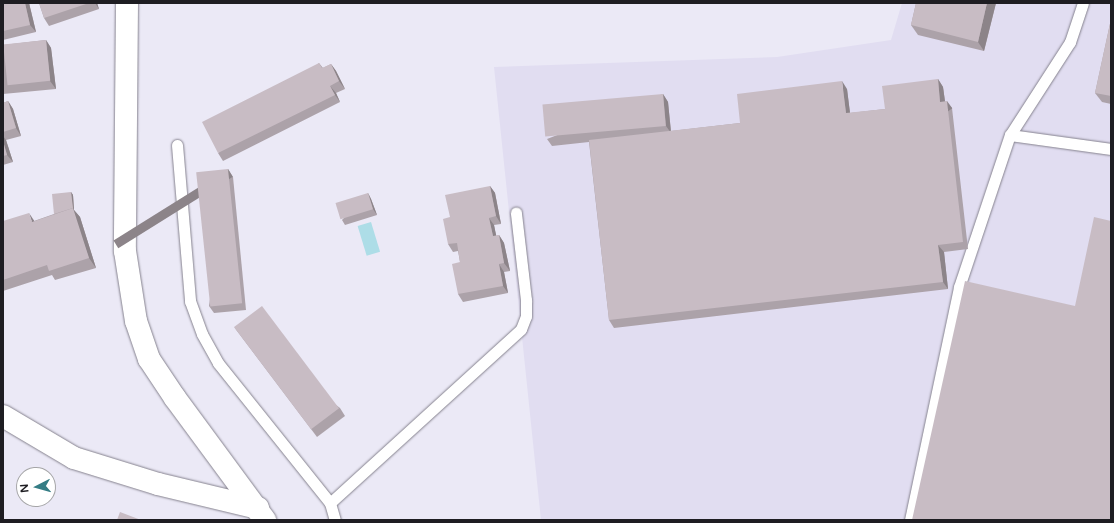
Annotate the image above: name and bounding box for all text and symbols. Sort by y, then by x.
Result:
north arrow [16,467,56,507]
text: N [18,483,31,493]

